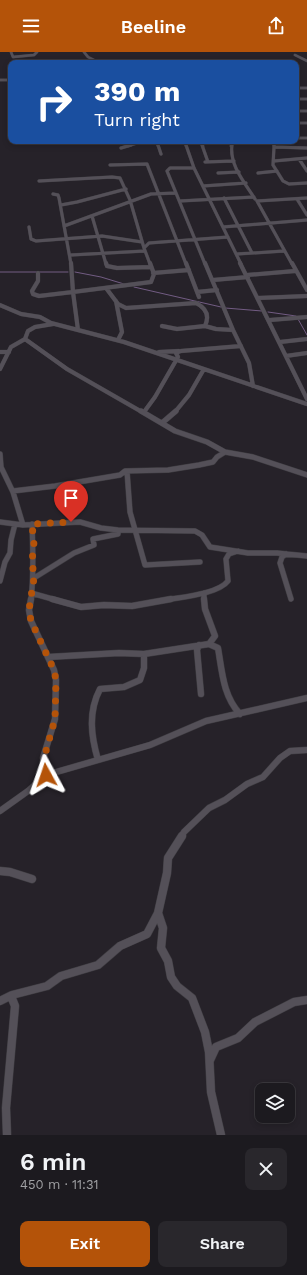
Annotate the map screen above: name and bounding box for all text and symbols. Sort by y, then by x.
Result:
icon: menu [20,15,42,37]
icon: share [265,15,287,37]
text: Beeline [121,16,186,37]
text: 390 m [94,75,180,108]
icon: right [28,76,80,128]
text: Turn right [94,109,180,130]
pin [54,481,88,522]
icon: arrive [60,487,82,509]
position arrow [25,754,67,796]
map controls [255,1083,295,1123]
button: layers [255,1083,295,1123]
text: 6 min [20,1148,86,1176]
button: close [245,1148,287,1190]
text: 450 m · 11:31 [20,1177,99,1192]
button: Exit [20,1221,150,1267]
button: Share [158,1221,287,1267]

